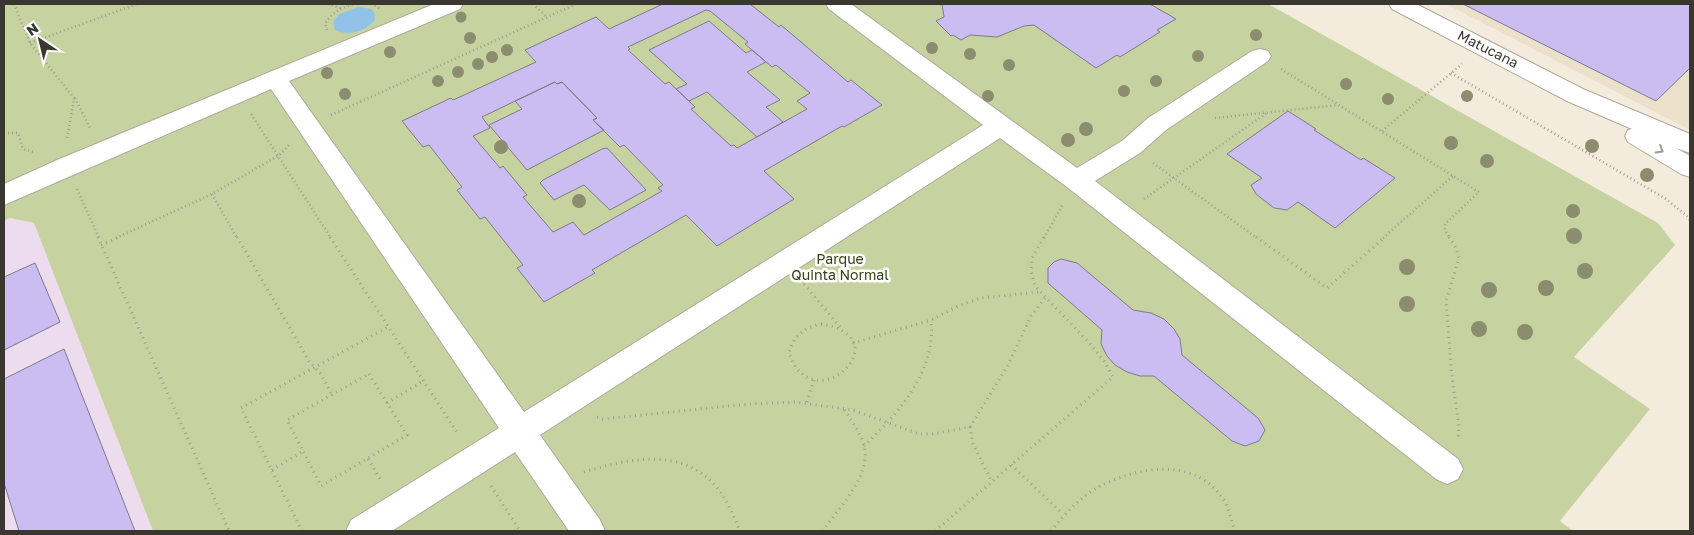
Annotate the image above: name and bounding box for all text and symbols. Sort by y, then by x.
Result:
north arrow [15,15,65,65]
text: N [23,19,41,39]
street label: Matucana [1455,26,1521,71]
one-way arrow [1654,144,1663,154]
park label: Parque Quinta Normal [791,250,889,283]

